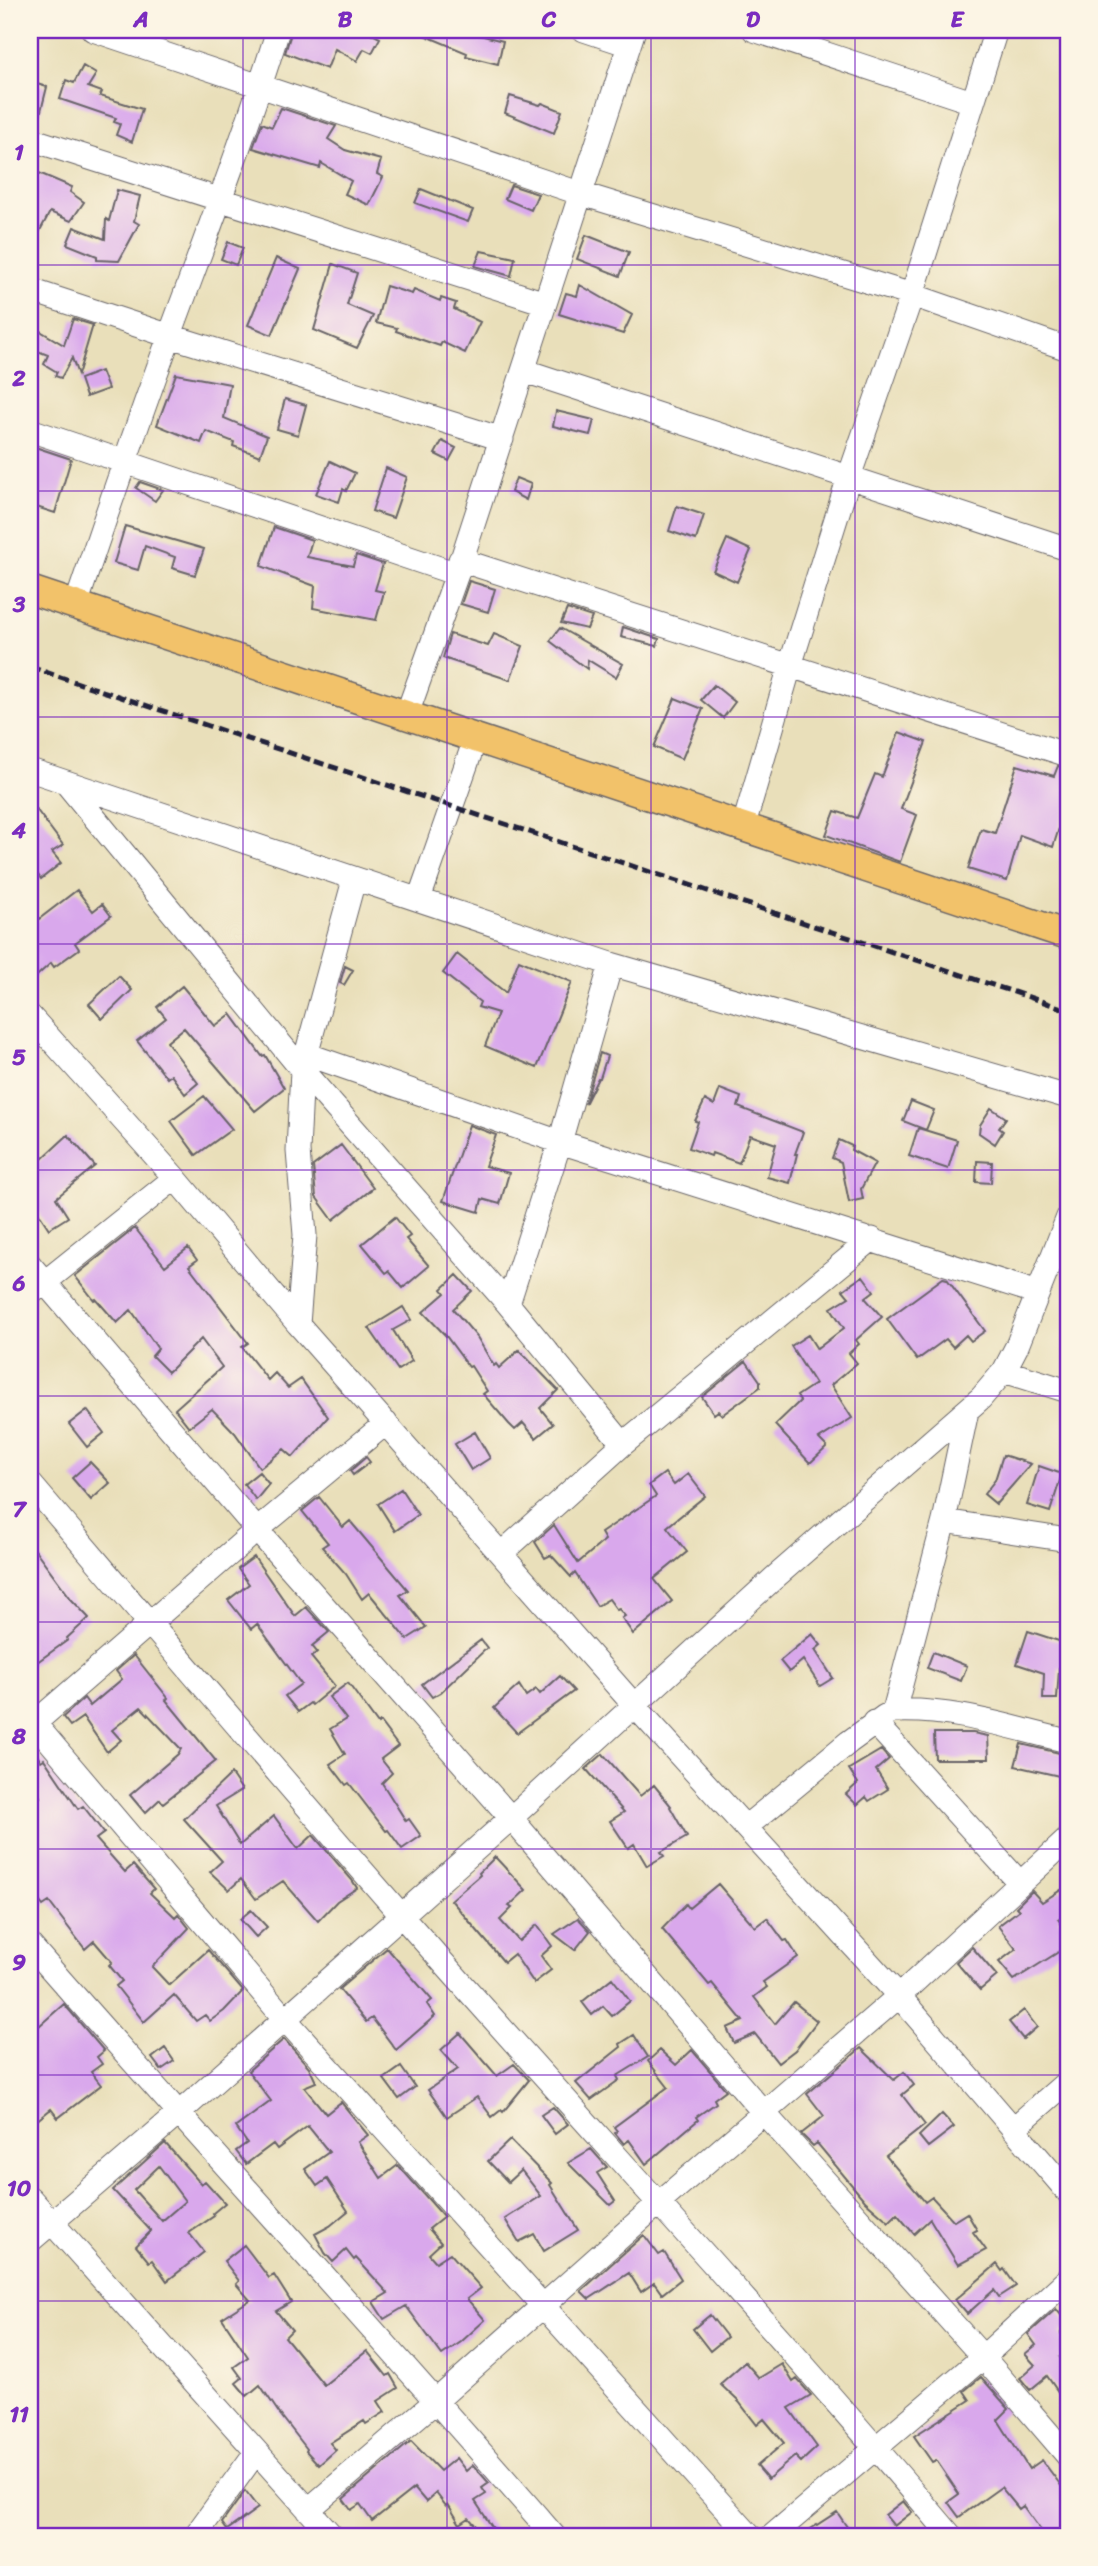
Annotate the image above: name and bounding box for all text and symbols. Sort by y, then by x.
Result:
text: A [132,0,149,40]
text: B [338,0,353,40]
text: C [541,0,557,40]
text: D [746,0,761,40]
text: E [951,0,966,40]
text: 1 [14,132,24,173]
text: 2 [11,358,26,399]
text: 3 [12,584,26,625]
text: 4 [11,810,27,851]
text: 5 [12,1037,26,1078]
text: 6 [11,1263,26,1304]
text: 7 [12,1489,27,1530]
text: 8 [11,1716,26,1757]
text: 9 [12,1942,26,1983]
text: 10 [7,2168,32,2209]
text: 11 [9,2394,29,2435]

